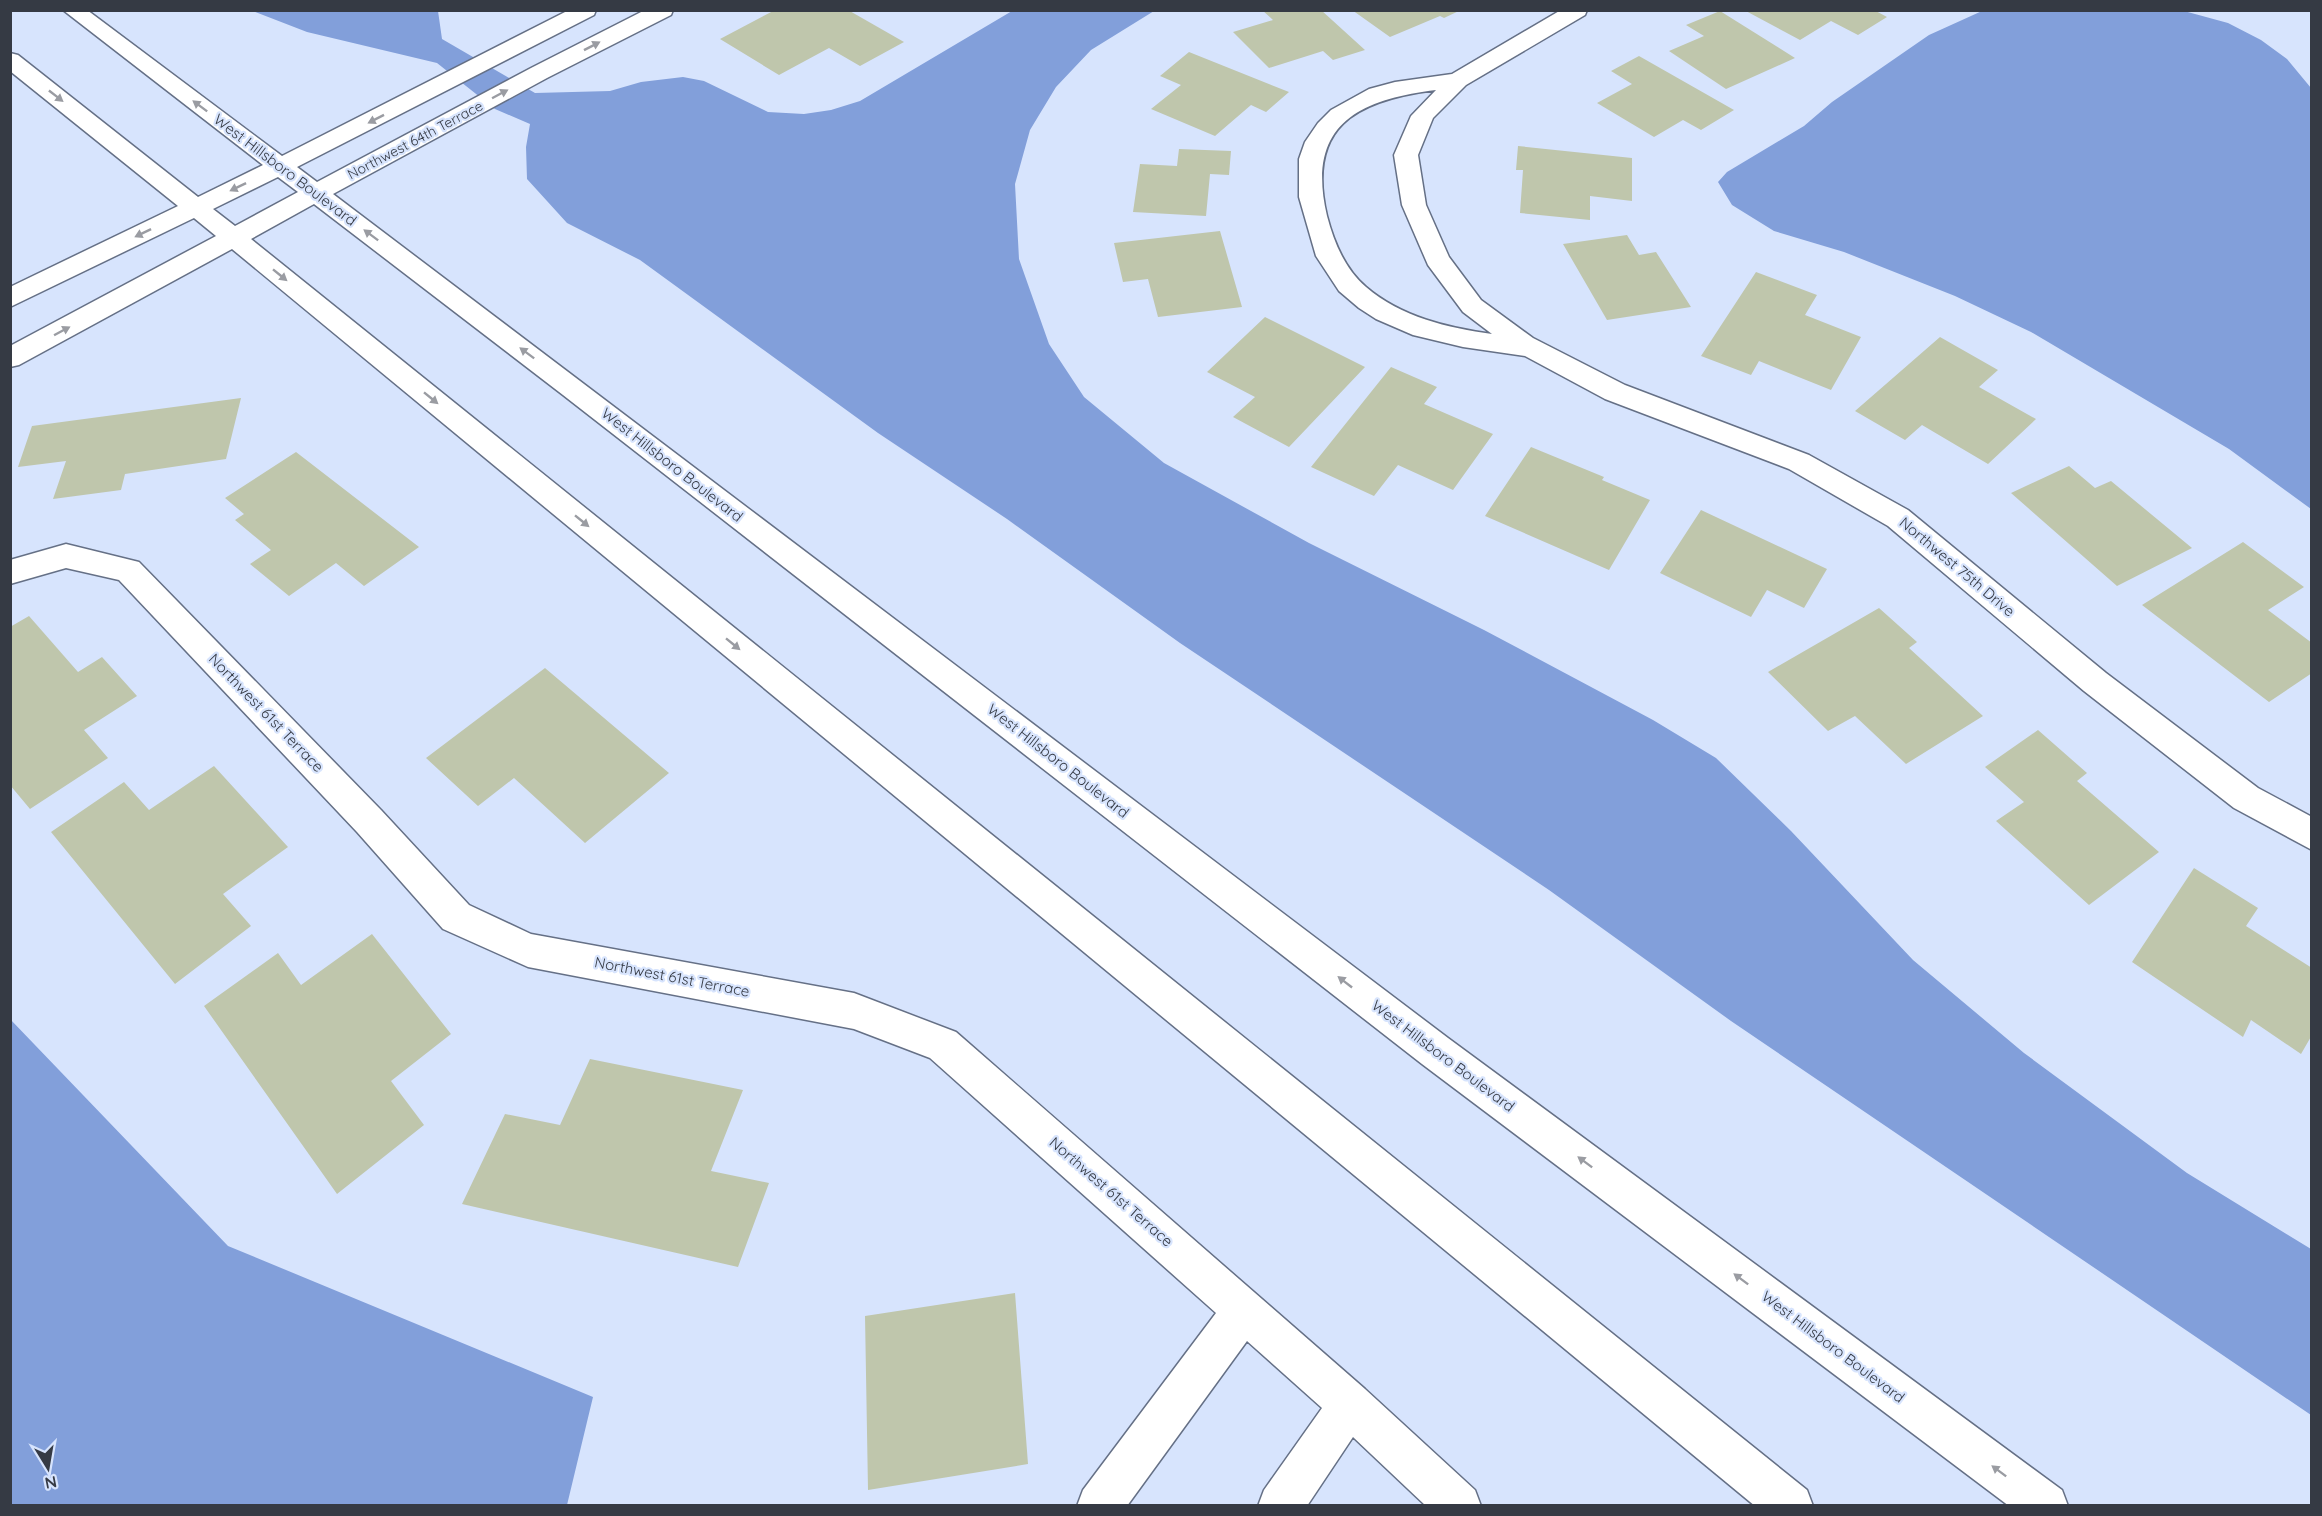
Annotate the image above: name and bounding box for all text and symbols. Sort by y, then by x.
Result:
one-way arrow [583,42,600,51]
one-way arrow [492,89,509,98]
one-way arrow [49,90,64,102]
street label: Northwest 64th Terrace [344,97,486,183]
one-way arrow [192,100,207,112]
street label: West Hillsboro Boulevard [210,110,361,230]
one-way arrow [367,114,384,123]
one-way arrow [229,182,246,191]
one-way arrow [135,228,152,238]
one-way arrow [364,229,380,241]
one-way arrow [272,268,287,281]
one-way arrow [54,326,71,336]
one-way arrow [519,347,535,359]
one-way arrow [423,392,439,405]
street label: West Hillsboro Boulevard [598,403,747,526]
street label: Northwest 75th Drive [1896,513,2019,621]
one-way arrow [574,515,590,528]
one-way arrow [726,638,741,650]
street label: Northwest 61st Terrace [205,649,328,776]
street label: West Hillsboro Boulevard [984,699,1133,822]
street label: Northwest 61st Terrace [593,952,751,1001]
one-way arrow [1338,976,1353,988]
street label: West Hillsboro Boulevard [1368,996,1519,1116]
street label: Northwest 61st Terrace [1046,1133,1177,1250]
one-way arrow [1577,1156,1593,1169]
one-way arrow [1734,1273,1749,1285]
street label: West Hillsboro Boulevard [1758,1287,1909,1407]
north arrow [18,1438,78,1498]
one-way arrow [1991,1465,2006,1477]
text: N [43,1472,59,1494]

